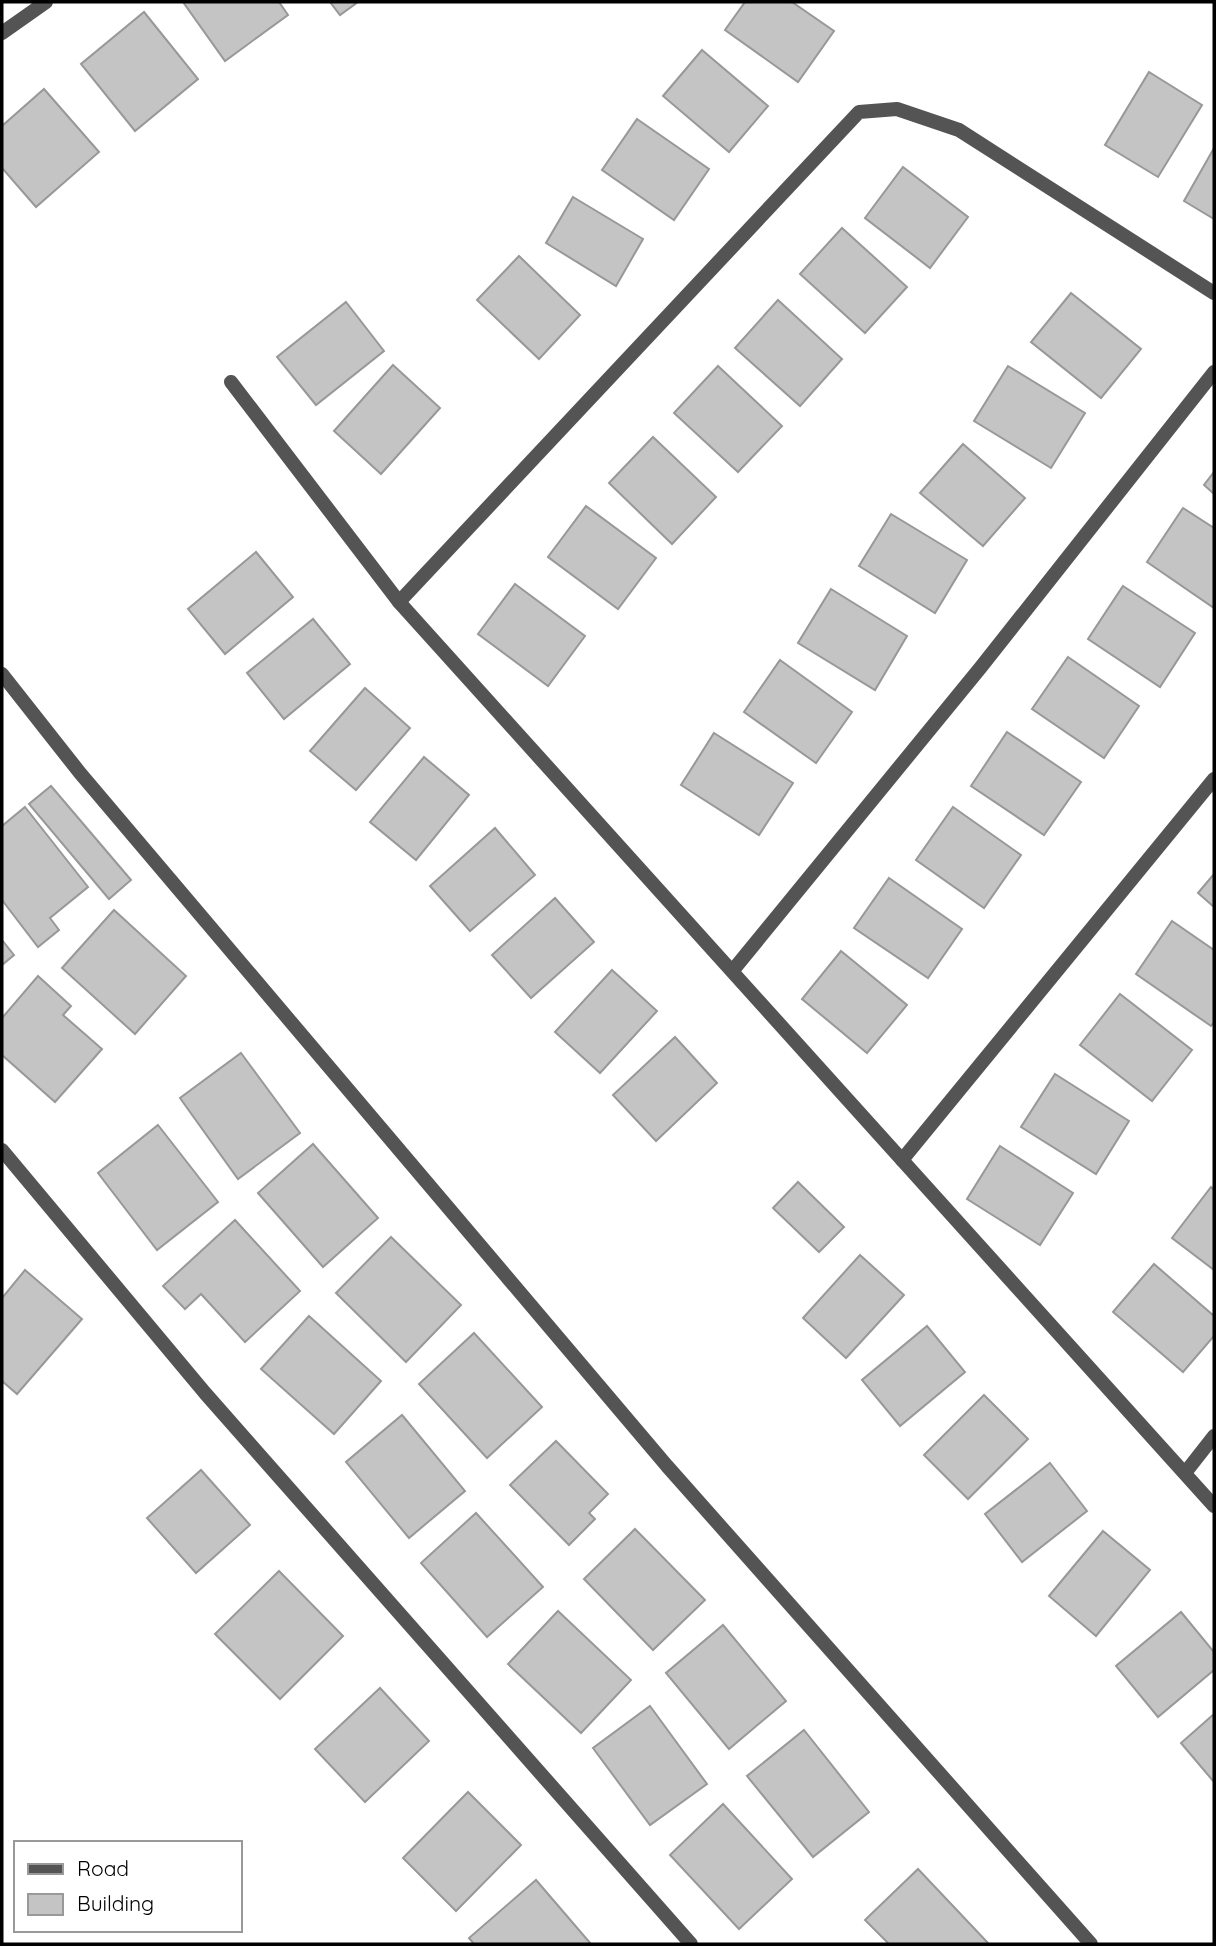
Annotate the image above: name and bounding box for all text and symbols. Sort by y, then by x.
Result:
legend [14,1841,242,1932]
text: Road [77,1855,129,1881]
text: Building [77,1890,154,1916]

